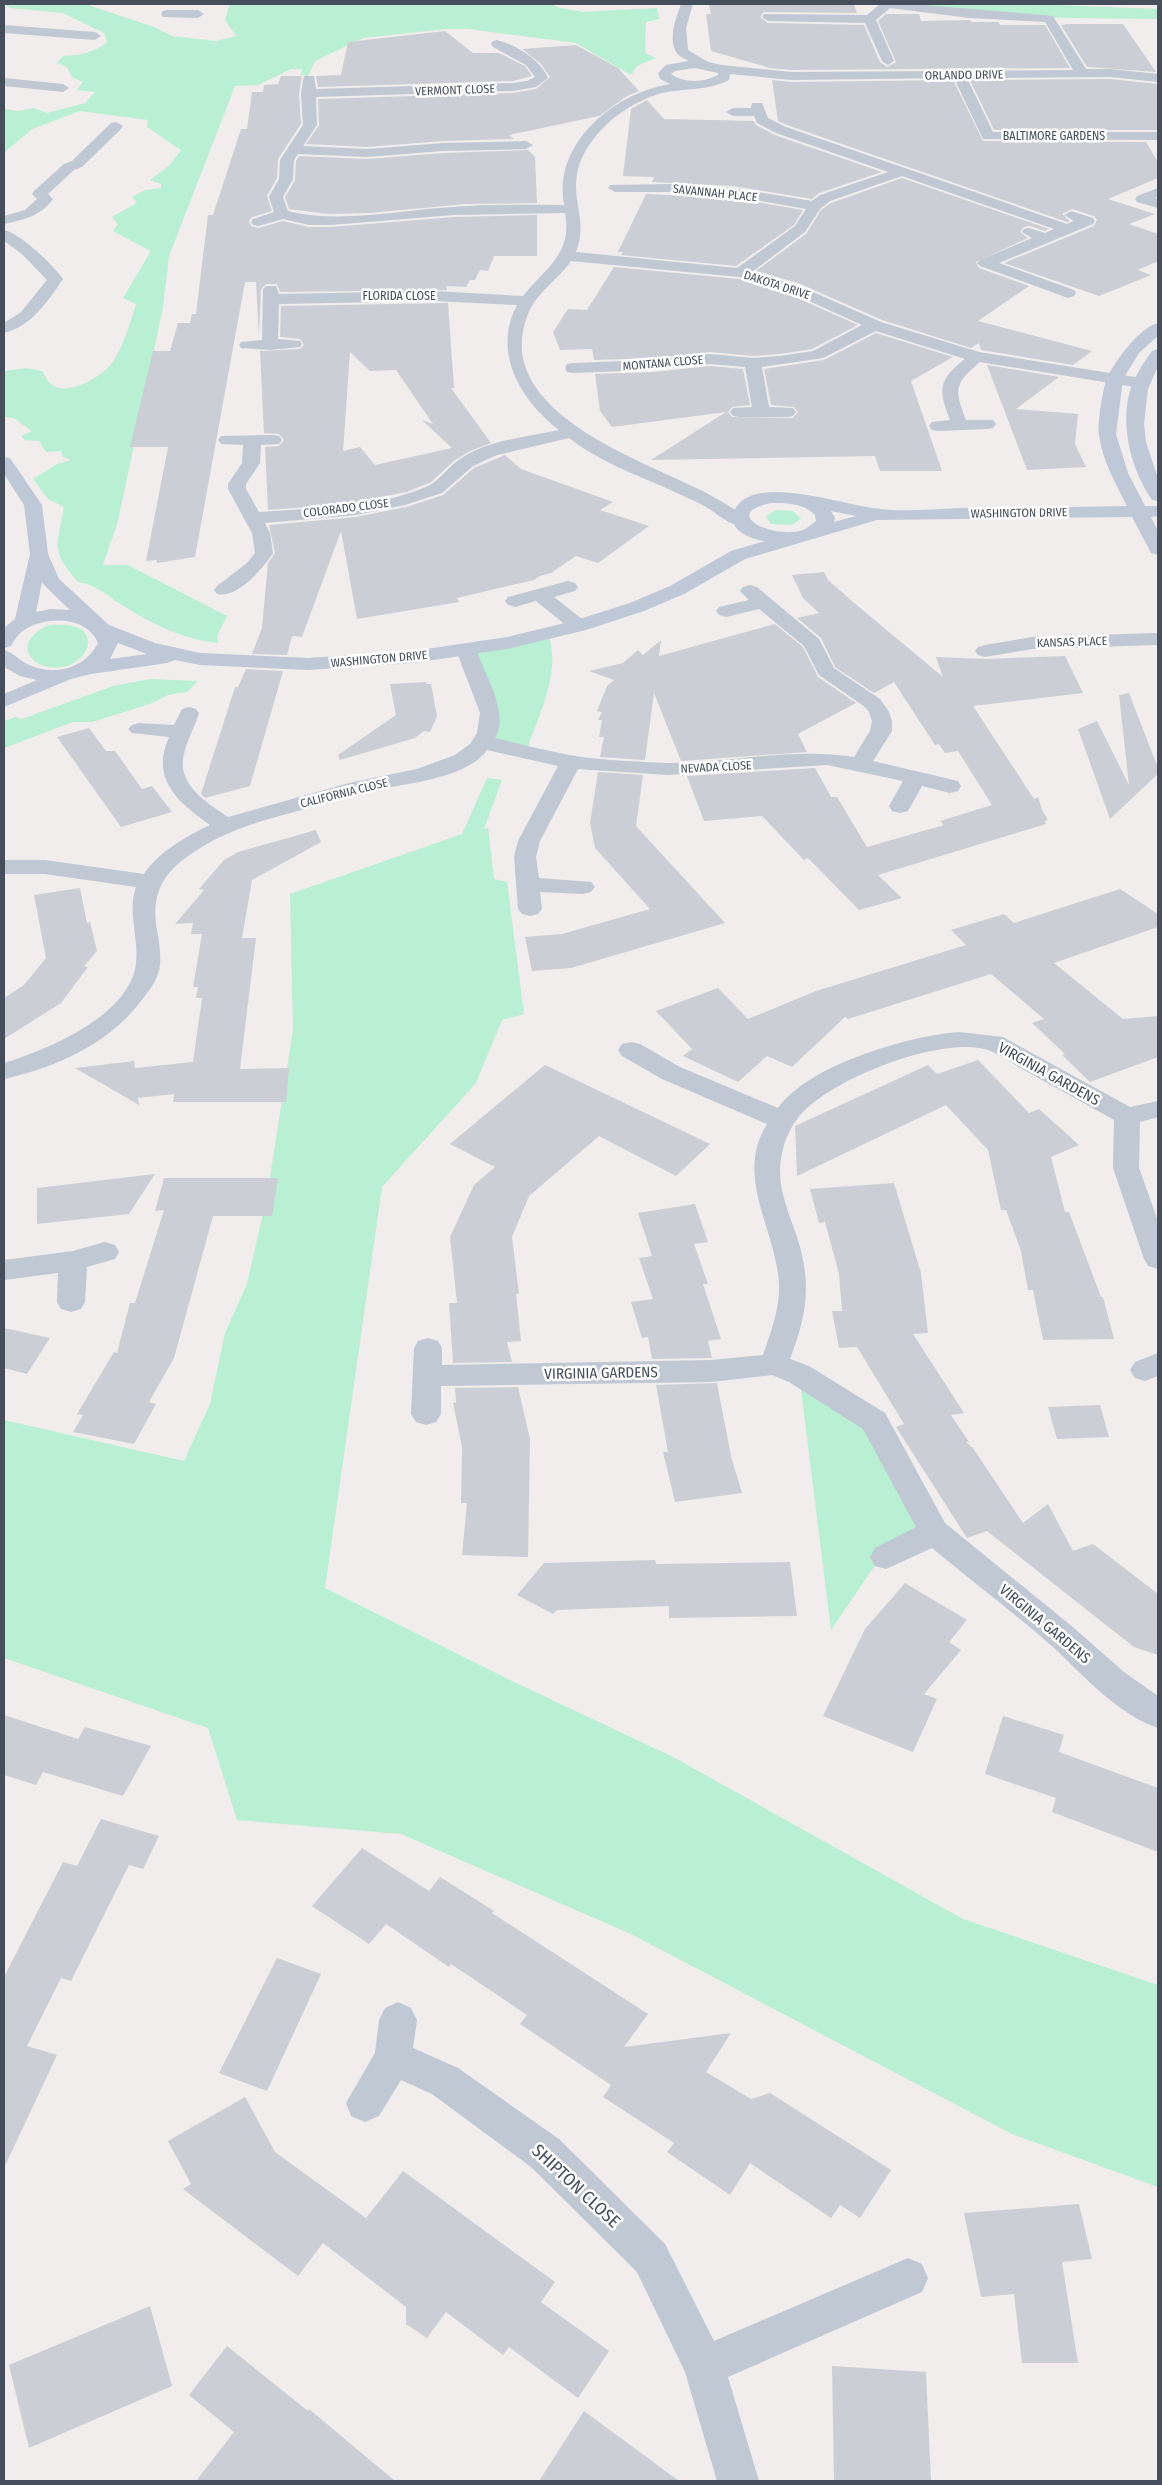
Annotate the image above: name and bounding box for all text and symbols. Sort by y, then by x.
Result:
street label: ORLANDO DRIVE [925,67,1004,83]
street label: VERMONT CLOSE [415,82,496,98]
street label: BALTIMORE GARDENS [1003,129,1105,143]
street label: SAVANNAH PLACE [672,182,758,204]
street label: DAKOTA DRIVE [742,268,812,302]
street label: FLORIDA CLOSE [362,289,436,303]
street label: MONTANA CLOSE [622,352,704,373]
street label: COLORADO CLOSE [303,496,390,520]
street label: WASHINGTON DRIVE [970,505,1068,521]
street label: KANSAS PLACE [1037,634,1108,650]
street label: WASHINGTON DRIVE [330,648,428,670]
street label: NEVADA CLOSE [680,758,752,776]
street label: CALIFORNIA CLOSE [299,775,389,811]
street label: VIRGINIA GARDENS [995,1039,1103,1109]
street label: VIRGINIA GARDENS [544,1363,658,1383]
street label: VIRGINIA GARDENS [996,1581,1094,1667]
street label: SHIPTON CLOSE [527,2140,625,2232]

